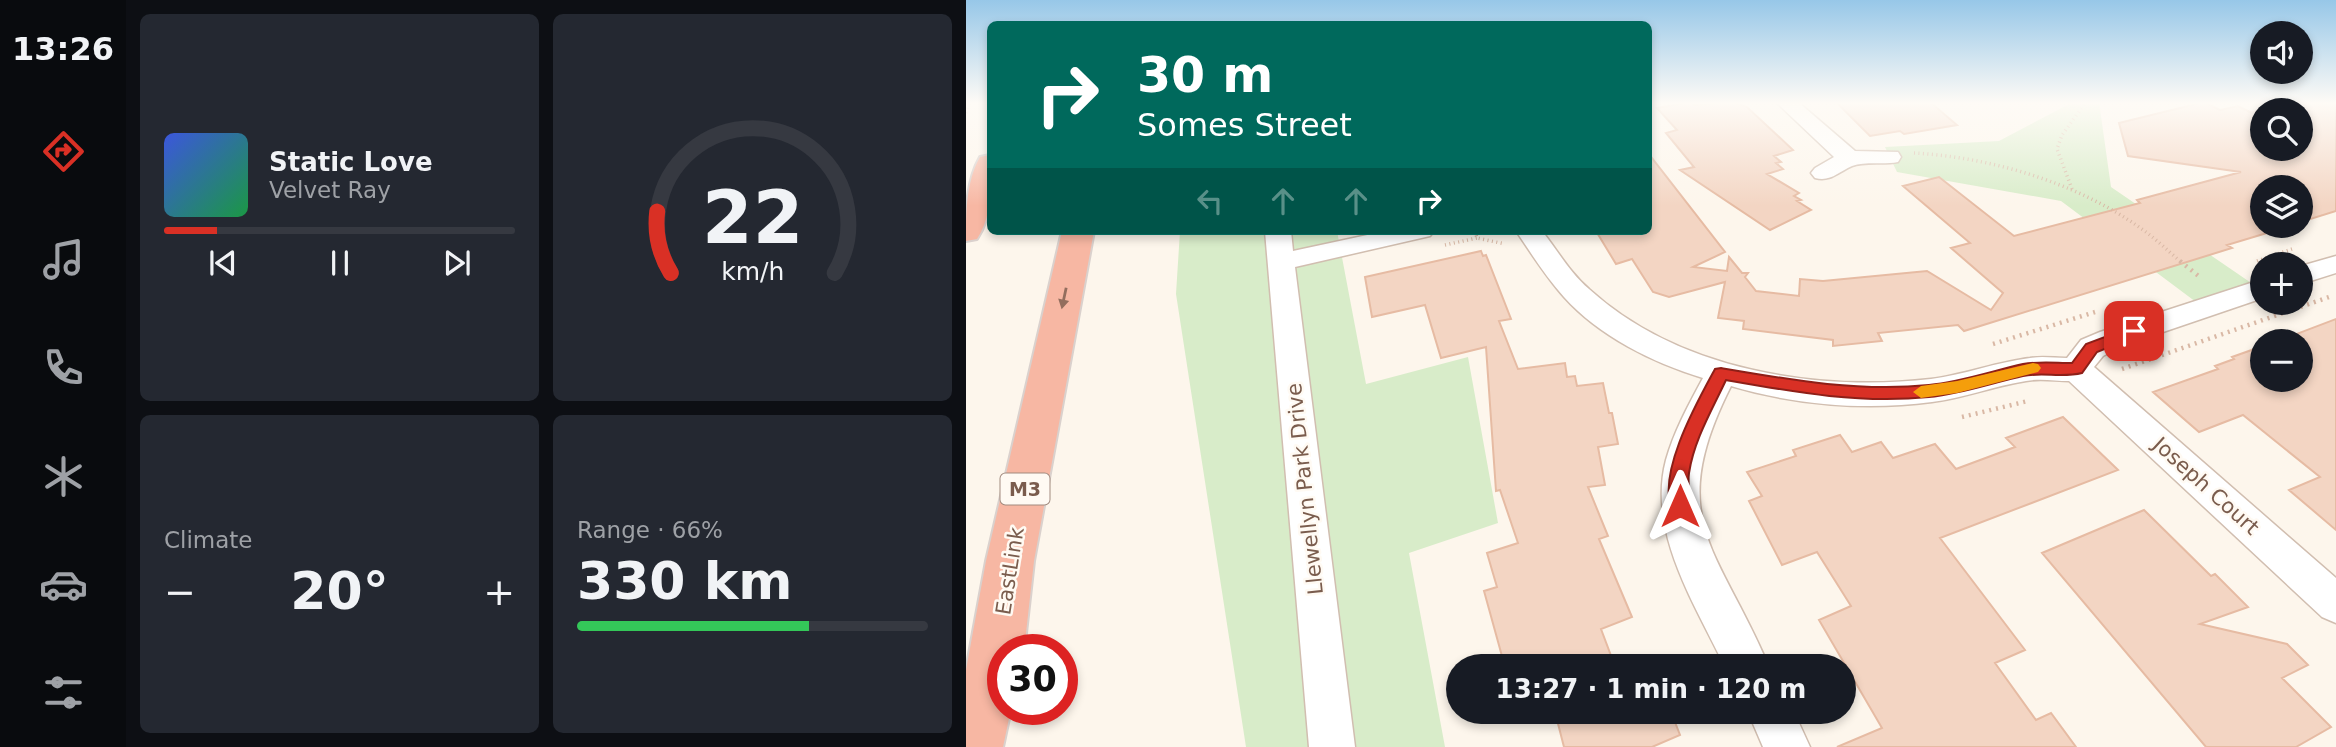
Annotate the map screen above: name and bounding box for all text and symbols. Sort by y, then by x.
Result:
map controls [2250,21,2313,392]
button: sound [2250,21,2313,84]
text: 13:26 [12,30,114,68]
text: 30 m [1137,47,1273,104]
icon: right [1022,49,1113,140]
button: search [2250,98,2313,161]
text: Somes Street [1137,106,1352,144]
icon: directions [39,127,88,176]
text: Static Love [269,147,433,177]
button: layers [2250,175,2313,238]
text: 22 [702,176,803,261]
text: Velvet Ray [269,177,391,203]
icon: left [1191,182,1229,220]
icon: ahead [1264,182,1302,220]
icon: ahead [1337,182,1375,220]
icon: right [1410,182,1448,220]
icon: music [39,235,88,284]
icon: previous [204,244,242,282]
icon: pause [321,244,359,282]
icon: next [438,244,476,282]
button: + [2250,252,2313,315]
text: km/h [721,257,784,286]
one-way arrow [1058,287,1069,309]
pin [2104,301,2164,361]
icon: arrive [2115,312,2153,350]
button: − [2250,329,2313,392]
icon: phone [39,343,88,392]
street label: Llewellyn Park Drive [1282,382,1328,596]
street label: Joseph Court [2147,431,2264,540]
icon: climate [39,452,88,501]
position arrow [1643,469,1717,543]
road number: M3 [1000,474,1050,504]
text: Range · 66% [577,517,723,543]
street label: EastLink [991,525,1029,616]
text: Climate [164,527,253,553]
text: 330 km [577,551,792,611]
icon: car [39,560,88,609]
text: 20° [290,561,389,621]
text: − [164,570,196,614]
text: + [483,570,515,614]
speed limit sign: 30 [987,634,1078,725]
icon: filters [39,668,88,717]
text: 13:27 · 1 min · 120 m [1496,674,1806,704]

